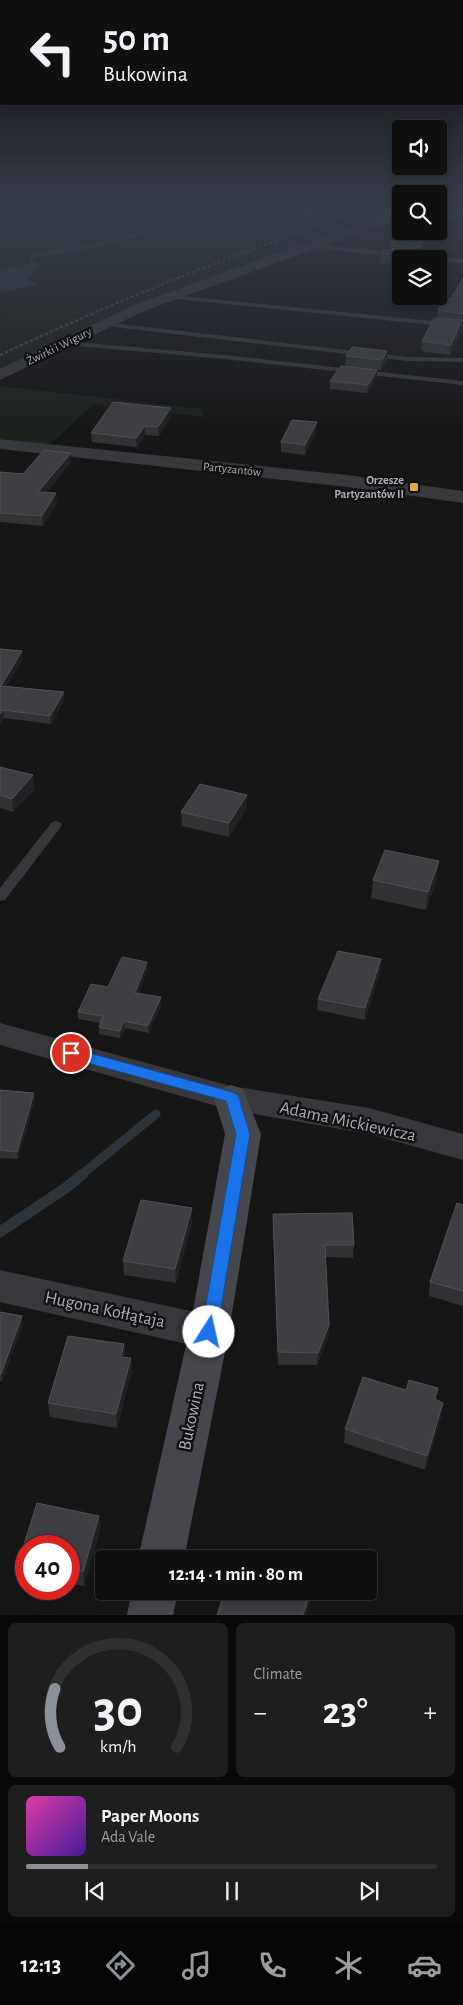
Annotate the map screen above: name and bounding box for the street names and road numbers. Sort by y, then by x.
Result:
street label: Żwirki i Wigury [24,324,94,368]
street label: Partyzantów [202,460,262,479]
street label: Adama Mickiewicza [278,1099,418,1145]
street label: Hugona Kołłątaja [43,1288,167,1332]
street label: Bukowina [176,1380,208,1452]

